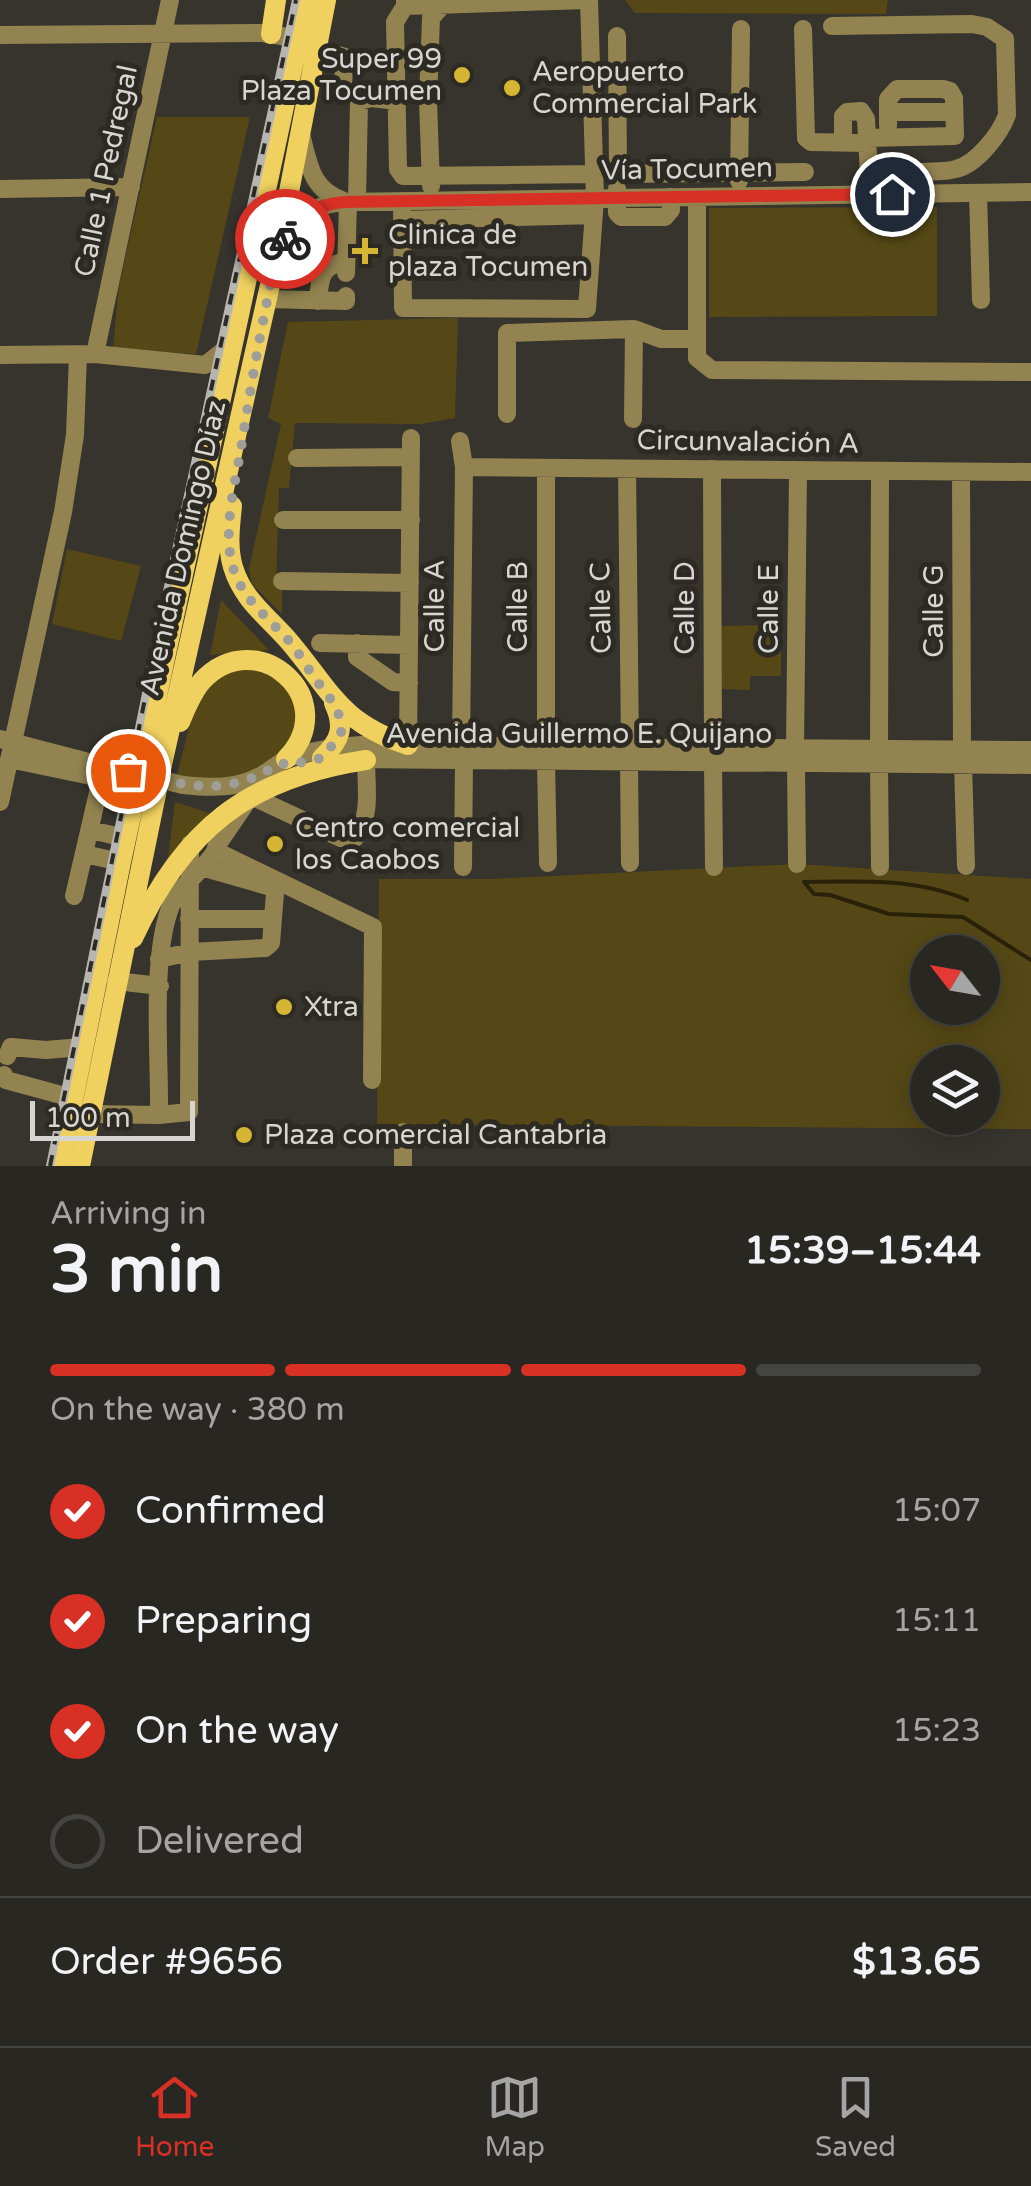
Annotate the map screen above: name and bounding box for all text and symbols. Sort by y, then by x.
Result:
place label: Super 99 Plaza Tocumen [241,42,442,108]
place label: Aeropuerto Commercial Park [532,55,757,121]
street label: Calle 1 Pedregal [67,62,145,280]
marker: Super 99 Plaza Tocumen [451,64,473,86]
marker: Aeropuerto Commercial Park [501,77,523,99]
street label: Vía Tocumen [601,151,773,187]
pin [850,152,935,237]
icon: home [865,167,920,222]
courier [235,189,335,289]
icon: bike [258,212,313,267]
place label: Clinica de plaza Tocumen [388,218,588,284]
marker: Clinica de plaza Tocumen [352,238,378,264]
street label: Avenida Domingo Díaz [133,397,233,699]
street label: Circunvalación A [636,423,860,461]
street label: Calle A [418,559,452,653]
street label: Calle B [501,561,535,653]
street label: Calle D [668,561,702,655]
street label: Calle C [583,562,619,654]
street label: Calle E [752,564,786,654]
street label: Calle G [917,564,951,658]
street label: Avenida Guillermo E. Quijano [386,717,772,751]
pin [86,729,171,814]
icon: bag [101,744,156,799]
place label: Centro comercial los Caobos [295,811,520,877]
marker: Centro comercial los Caobos [264,833,286,855]
north arrow [910,935,1000,1025]
map controls [910,935,1000,1135]
place label: Xtra [304,990,359,1024]
marker: Xtra [273,996,295,1018]
button: layers [910,1045,1000,1135]
scale bar [30,1096,195,1140]
text: 100 m [45,1101,131,1135]
place label: Plaza comercial Cantabria [264,1118,607,1152]
marker: Plaza comercial Cantabria [233,1124,255,1146]
text: Arriving in [50,1195,207,1233]
text: 15:39–15:44 [744,1228,981,1274]
text: 3 min [50,1231,223,1310]
text: On the way · 380 m [50,1391,345,1429]
icon: check [50,1484,105,1539]
text: Confirmed [135,1488,326,1534]
text: 15:07 [892,1492,981,1530]
icon: check [50,1594,105,1649]
text: Preparing [135,1598,312,1644]
text: 15:11 [892,1602,981,1640]
icon: check [50,1704,105,1759]
text: On the way [135,1708,339,1754]
text: 15:23 [892,1712,981,1750]
text: Delivered [135,1818,304,1864]
text: Order #9656 [50,1939,283,1985]
text: $13.65 [852,1939,981,1985]
tab: Home [135,2070,214,2164]
tab: Map [484,2070,545,2164]
tab: Saved [815,2070,896,2164]

